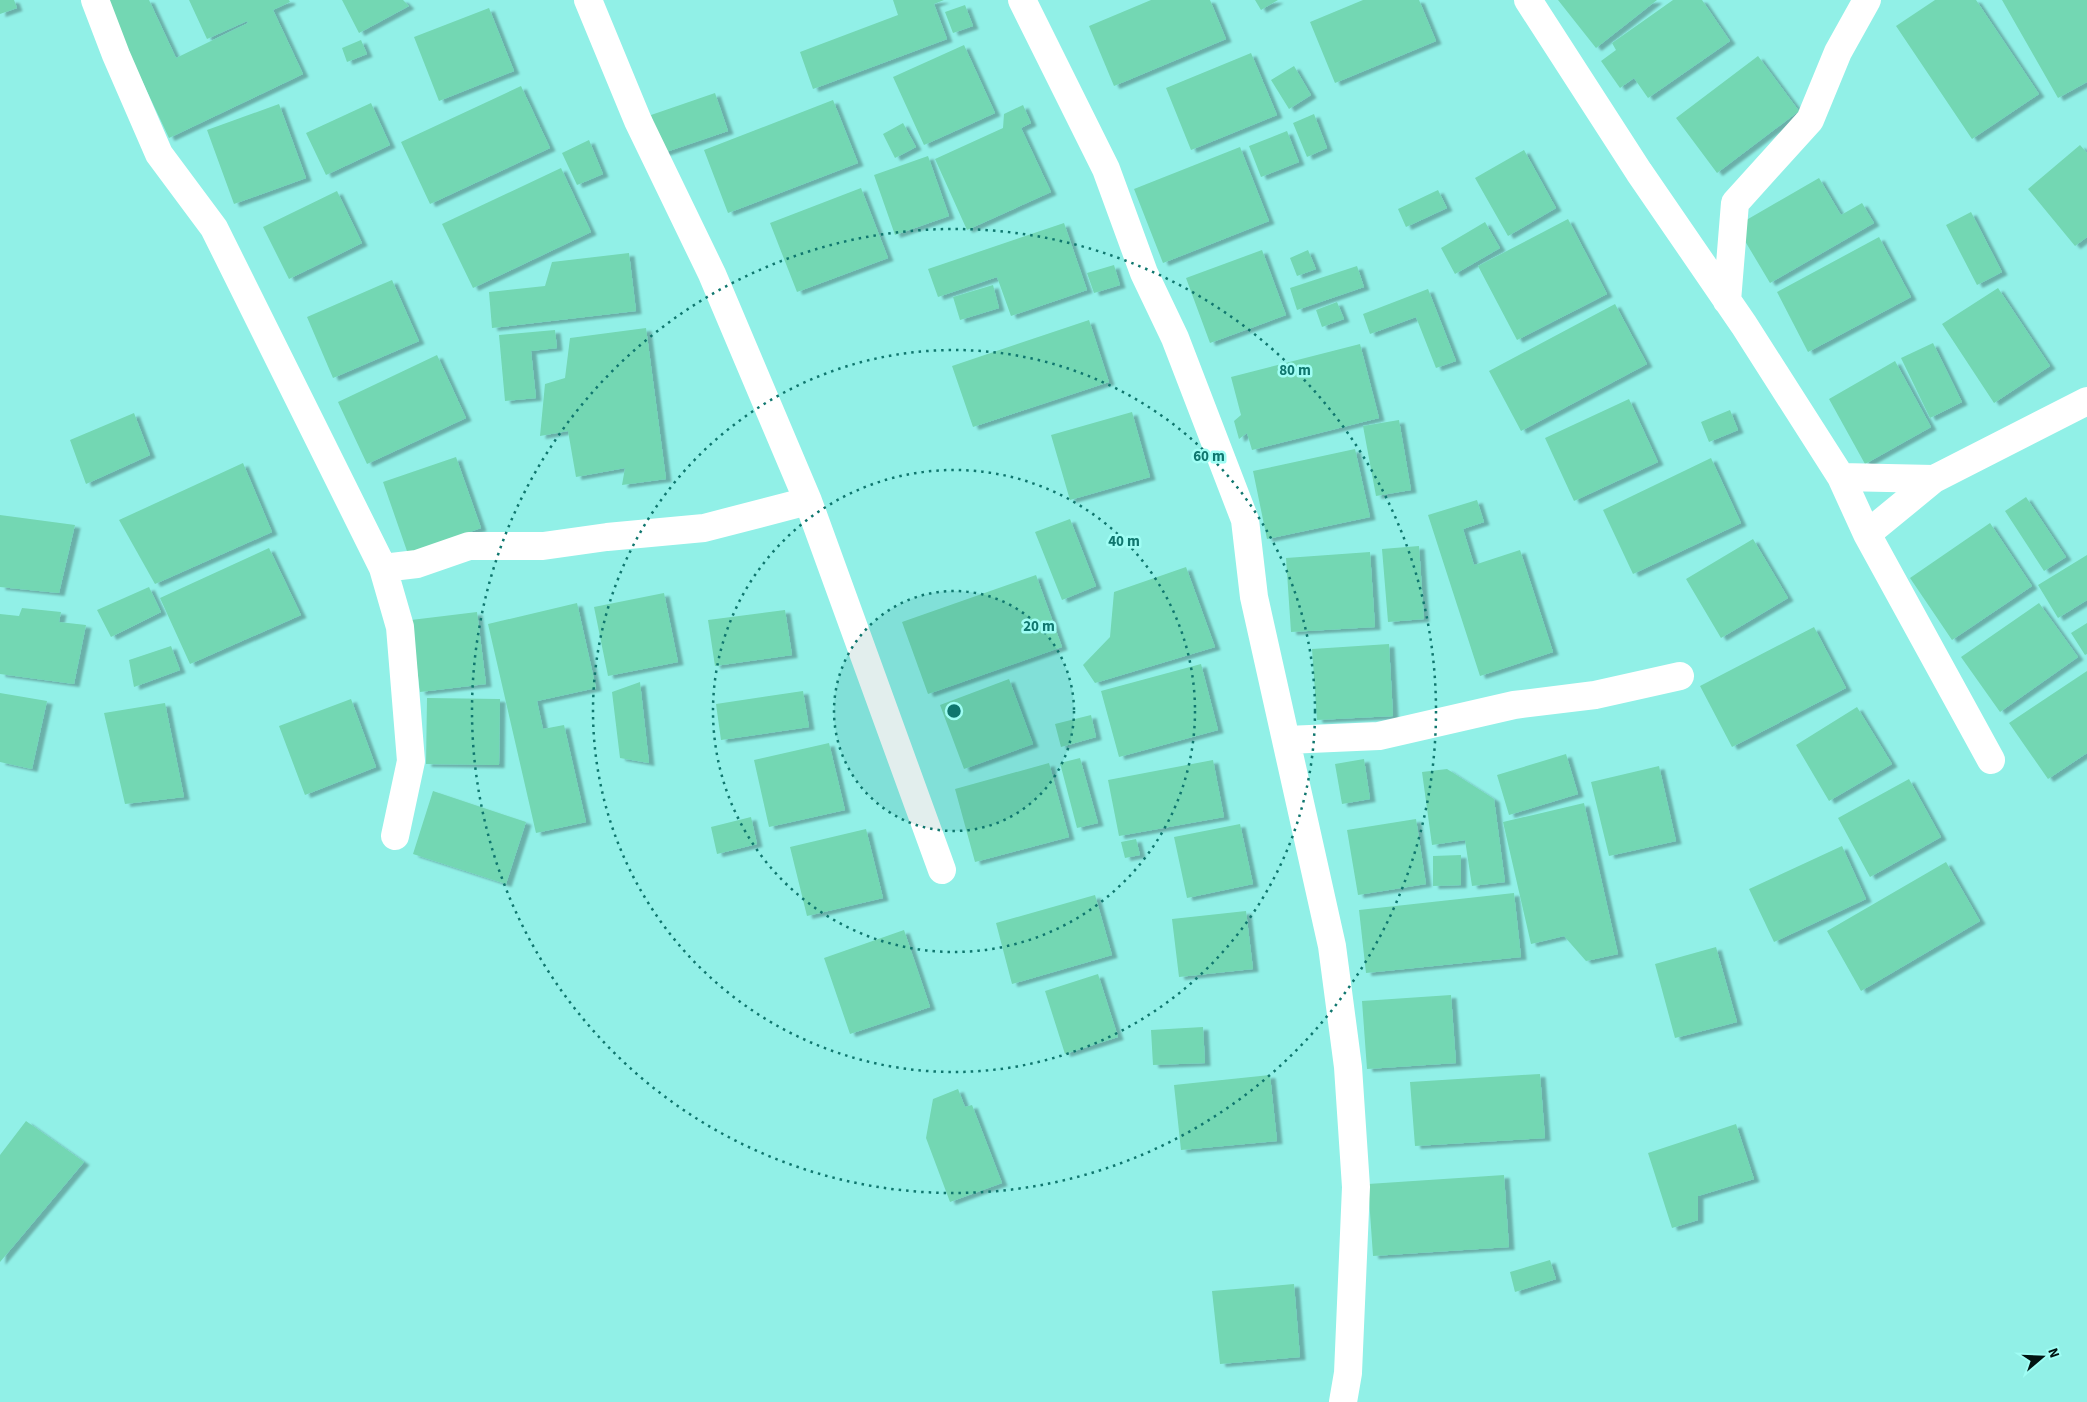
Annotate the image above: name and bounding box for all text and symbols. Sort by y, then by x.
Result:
text: 80 m [1279,360,1311,381]
text: 60 m [1193,446,1225,467]
text: 40 m [1108,531,1140,552]
text: 20 m [1023,616,1055,637]
centre of rings [945,702,963,720]
north arrow [2017,1332,2067,1382]
text: N [2042,1345,2064,1361]

